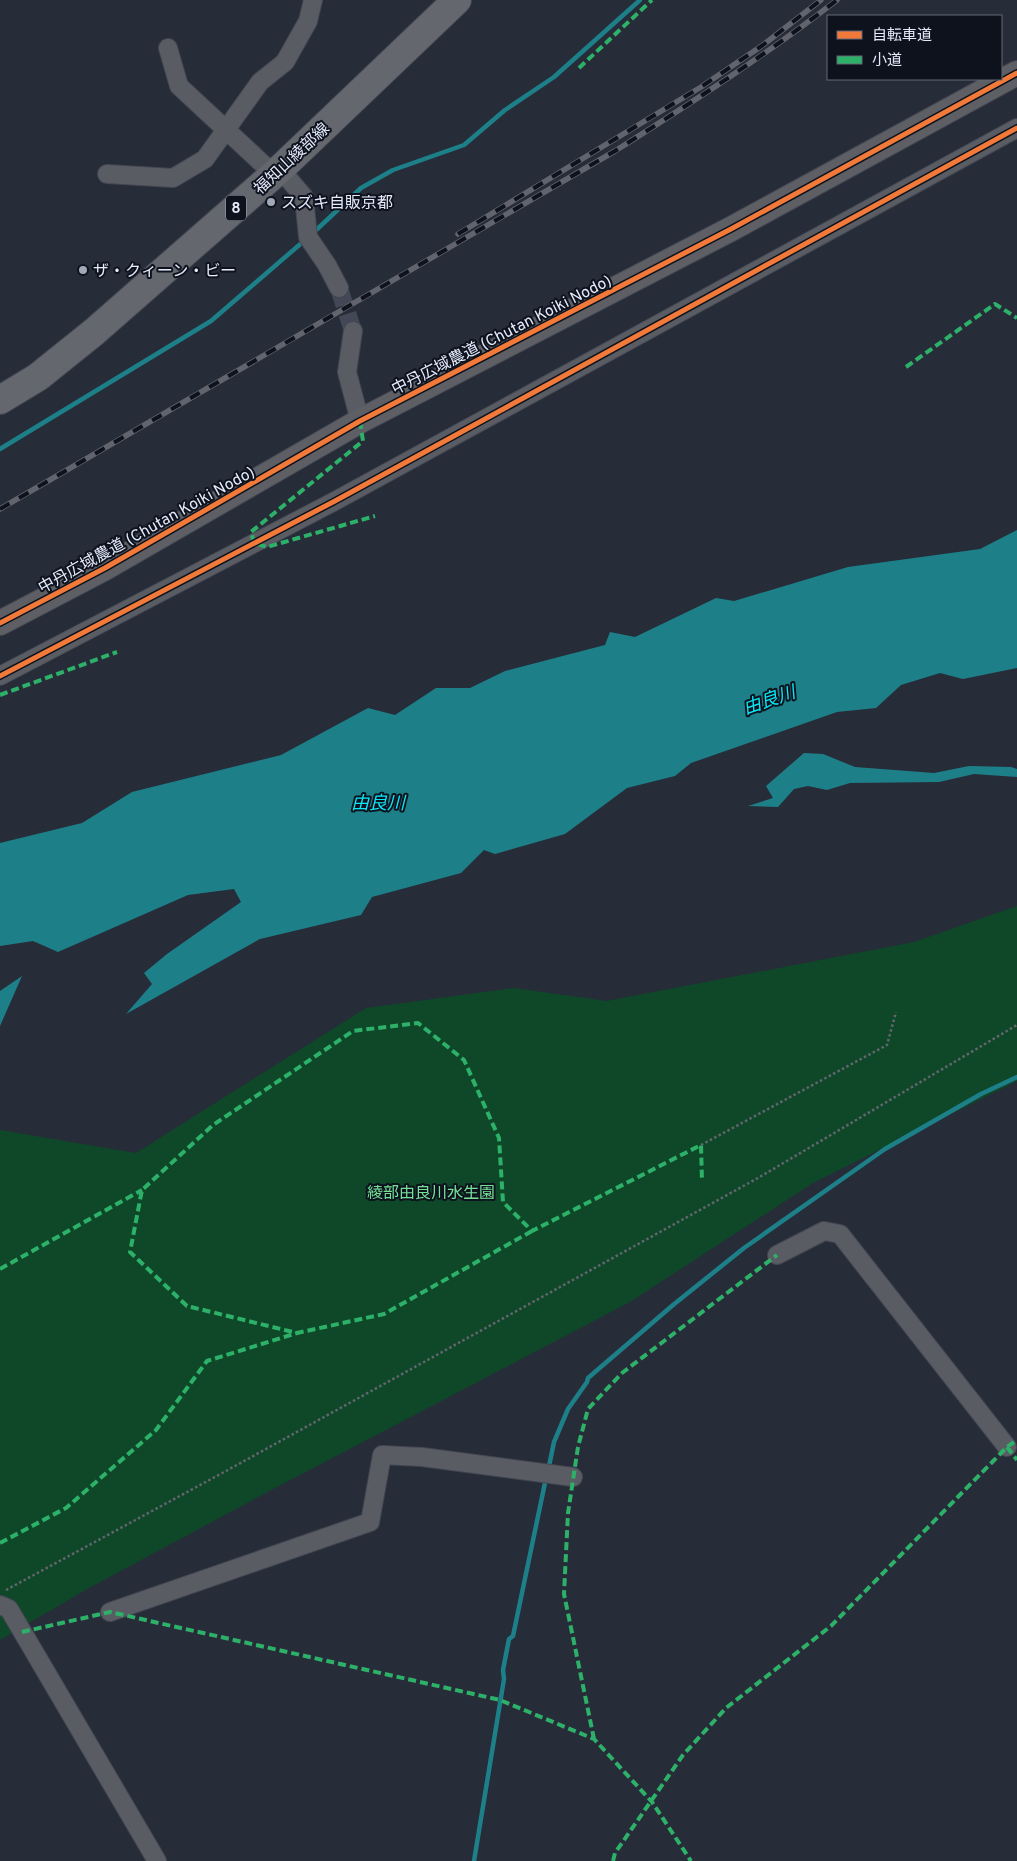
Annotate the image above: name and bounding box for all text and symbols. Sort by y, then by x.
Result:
legend [827,15,1002,80]
text: 自転車道 [872,27,932,46]
text: 小道 [872,52,902,71]
street label: 福知山綾部線 [250,119,334,200]
place label: スズキ自販京都 [281,194,393,214]
road number: 8 [226,196,246,220]
marker: スズキ自販京都 [265,196,277,208]
place label: ザ・クィーン・ビー [93,262,236,282]
marker: ザ・クィーン・ビー [77,264,89,276]
street label: 中丹広域農道 (Chutan Koiki Nodo) [389,271,615,400]
street label: 中丹広域農道 (Chutan Koiki Nodo) [35,463,259,599]
water label: 由良川 [740,681,801,721]
water label: 由良川 [351,793,407,816]
park label: 綾部由良川水生園 [367,1184,495,1204]

